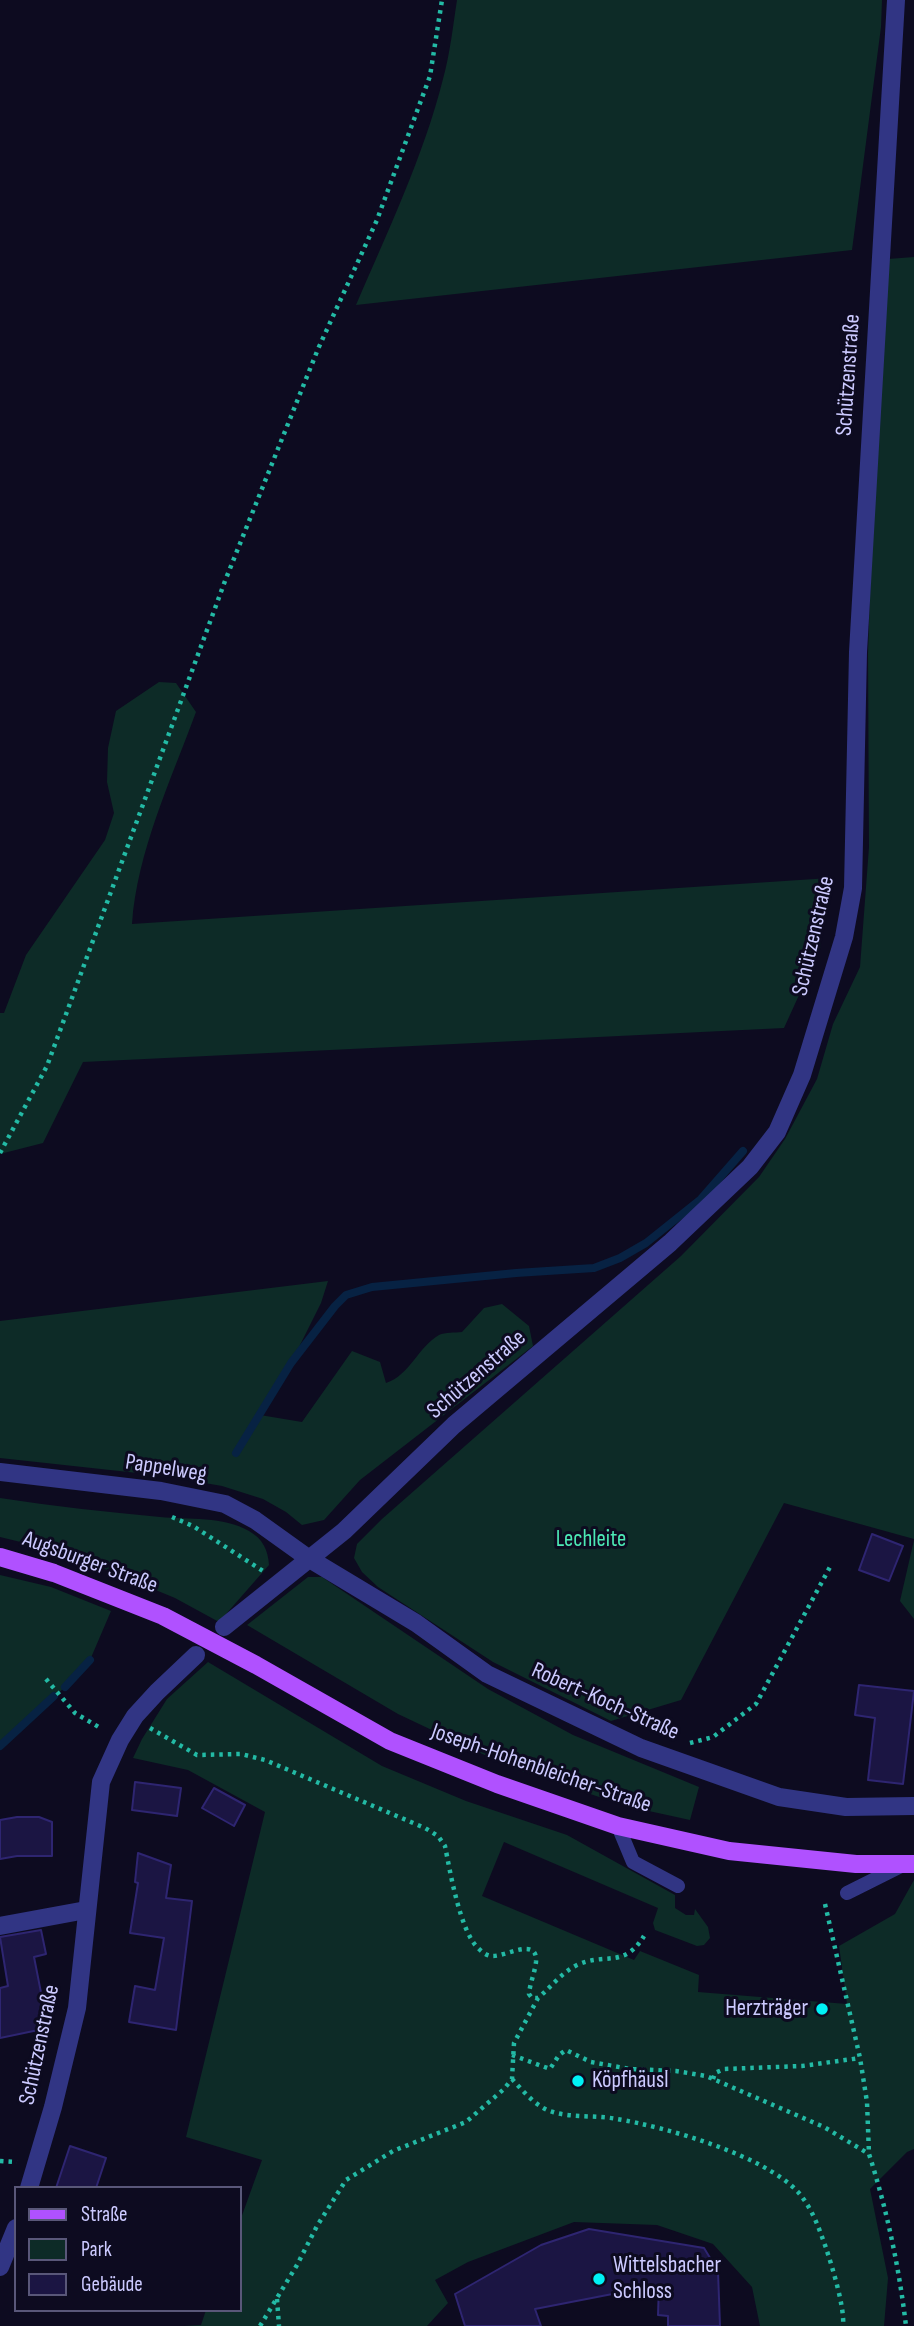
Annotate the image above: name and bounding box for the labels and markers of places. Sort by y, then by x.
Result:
place label: Herzträger [725,1995,808,2023]
marker: Herzträger [814,2001,830,2017]
place label: Köpfhäusl [592,2067,668,2095]
marker: Köpfhäusl [570,2073,586,2089]
place label: Wittelsbacher Schloss [613,2252,721,2306]
marker: Wittelsbacher Schloss [591,2271,607,2287]

